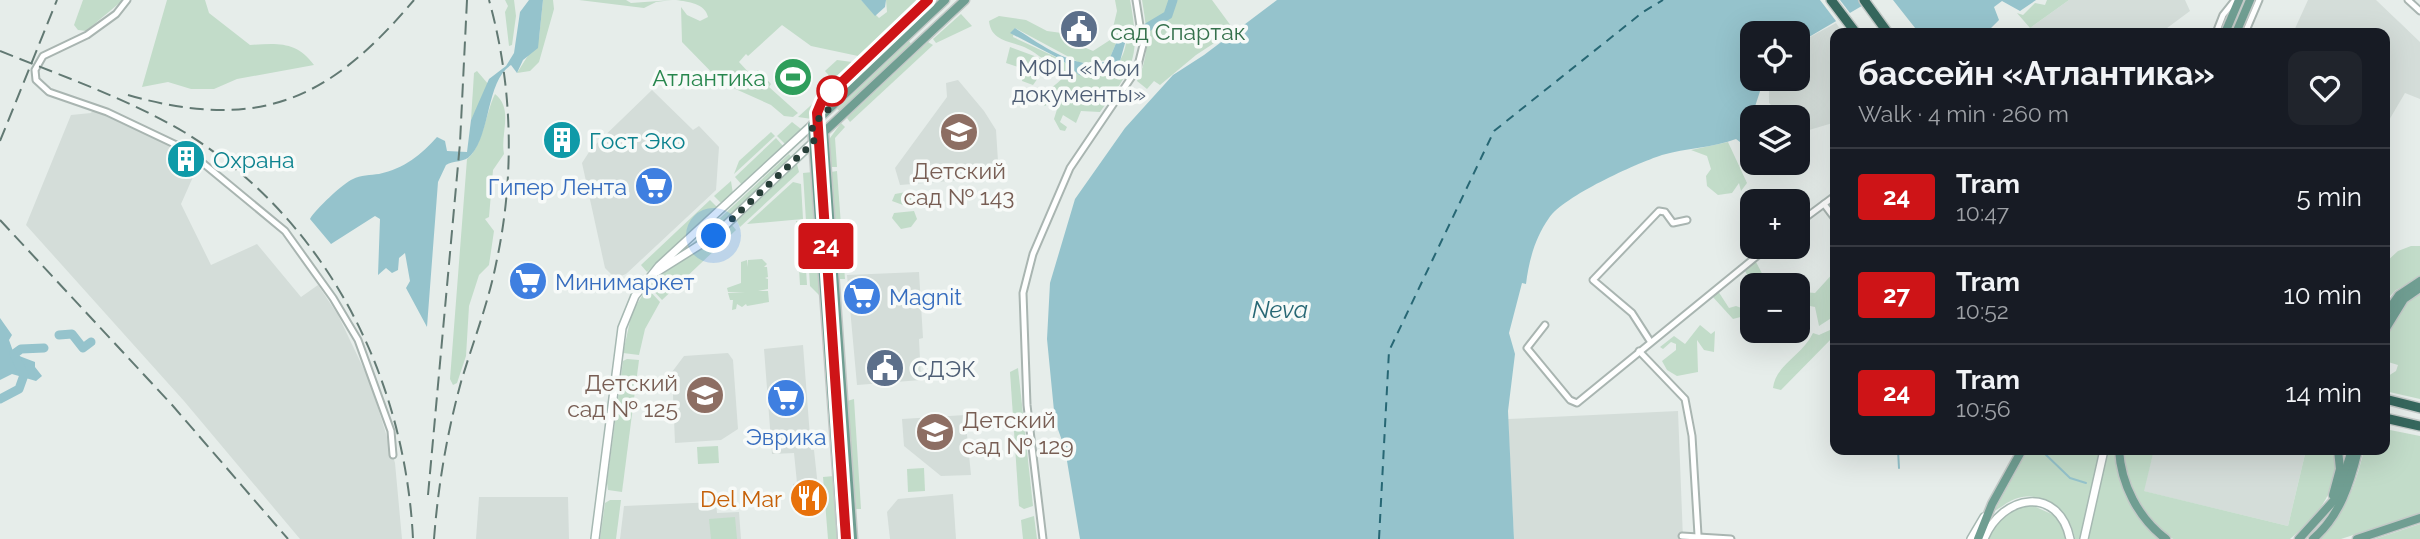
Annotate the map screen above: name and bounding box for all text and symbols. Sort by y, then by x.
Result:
public building icon: МФЦ «Мои документы» [1058,8,1100,50]
park label: сад Спартак [1110,18,1246,45]
map controls [1740,21,1810,343]
button: locate [1740,21,1810,91]
button: heart [2288,51,2362,125]
place label: МФЦ «Мои документы» [1012,54,1146,107]
text: бассейн «Атлантика» [1858,54,2215,93]
sports icon: Атлантика [772,56,814,98]
place label: Атлантика [652,64,766,91]
unlabelled marker [817,76,847,106]
text: Walk · 4 min · 260 m [1858,100,2069,127]
button: layers [1740,105,1810,175]
school or university icon: Детский сад № 143 [938,111,980,153]
building icon: Гост Эко [541,119,583,161]
place label: Гост Эко [589,127,685,154]
building icon: Охрана [165,138,207,180]
place label: Охрана [213,146,295,173]
place label: Детский сад № 143 [903,157,1015,210]
supermarket icon: Гипер Лента [633,165,675,207]
text: Tram [1956,169,2020,199]
place label: Гипер Лента [488,173,627,200]
text: 24 [1883,182,1910,211]
text: 5 min [2296,182,2362,212]
button: + [1740,189,1810,259]
text: 10:47 [1956,199,2009,226]
your location [696,218,731,253]
line badge: 24 [794,223,858,269]
text: 24 [812,231,840,260]
supermarket icon: Минимаркет [507,260,549,302]
text: Tram [1956,267,2020,297]
place label: Минимаркет [555,268,695,295]
button: − [1740,273,1810,343]
supermarket icon: Magnit [841,275,883,317]
text: 27 [1883,280,1910,309]
text: 10 min [2284,280,2362,310]
place label: Magnit [889,283,962,310]
water label: Neva [1252,295,1308,324]
text: 10:52 [1956,297,2009,324]
public building icon: СДЭК [864,347,906,389]
place label: СДЭК [912,355,976,382]
text: Tram [1956,365,2020,395]
place label: Детский сад № 125 [567,369,678,422]
school or university icon: Детский сад № 125 [684,374,726,416]
supermarket icon: Эврика [765,377,807,419]
text: 24 [1883,378,1910,407]
text: 14 min [2285,378,2362,408]
text: 10:56 [1956,395,2011,422]
place label: Детский сад № 129 [962,406,1074,459]
school or university icon: Детский сад № 129 [914,411,956,453]
place label: Эврика [746,423,826,450]
restaurant icon: Del Mar [788,477,830,519]
place label: Del Mar [700,485,782,512]

